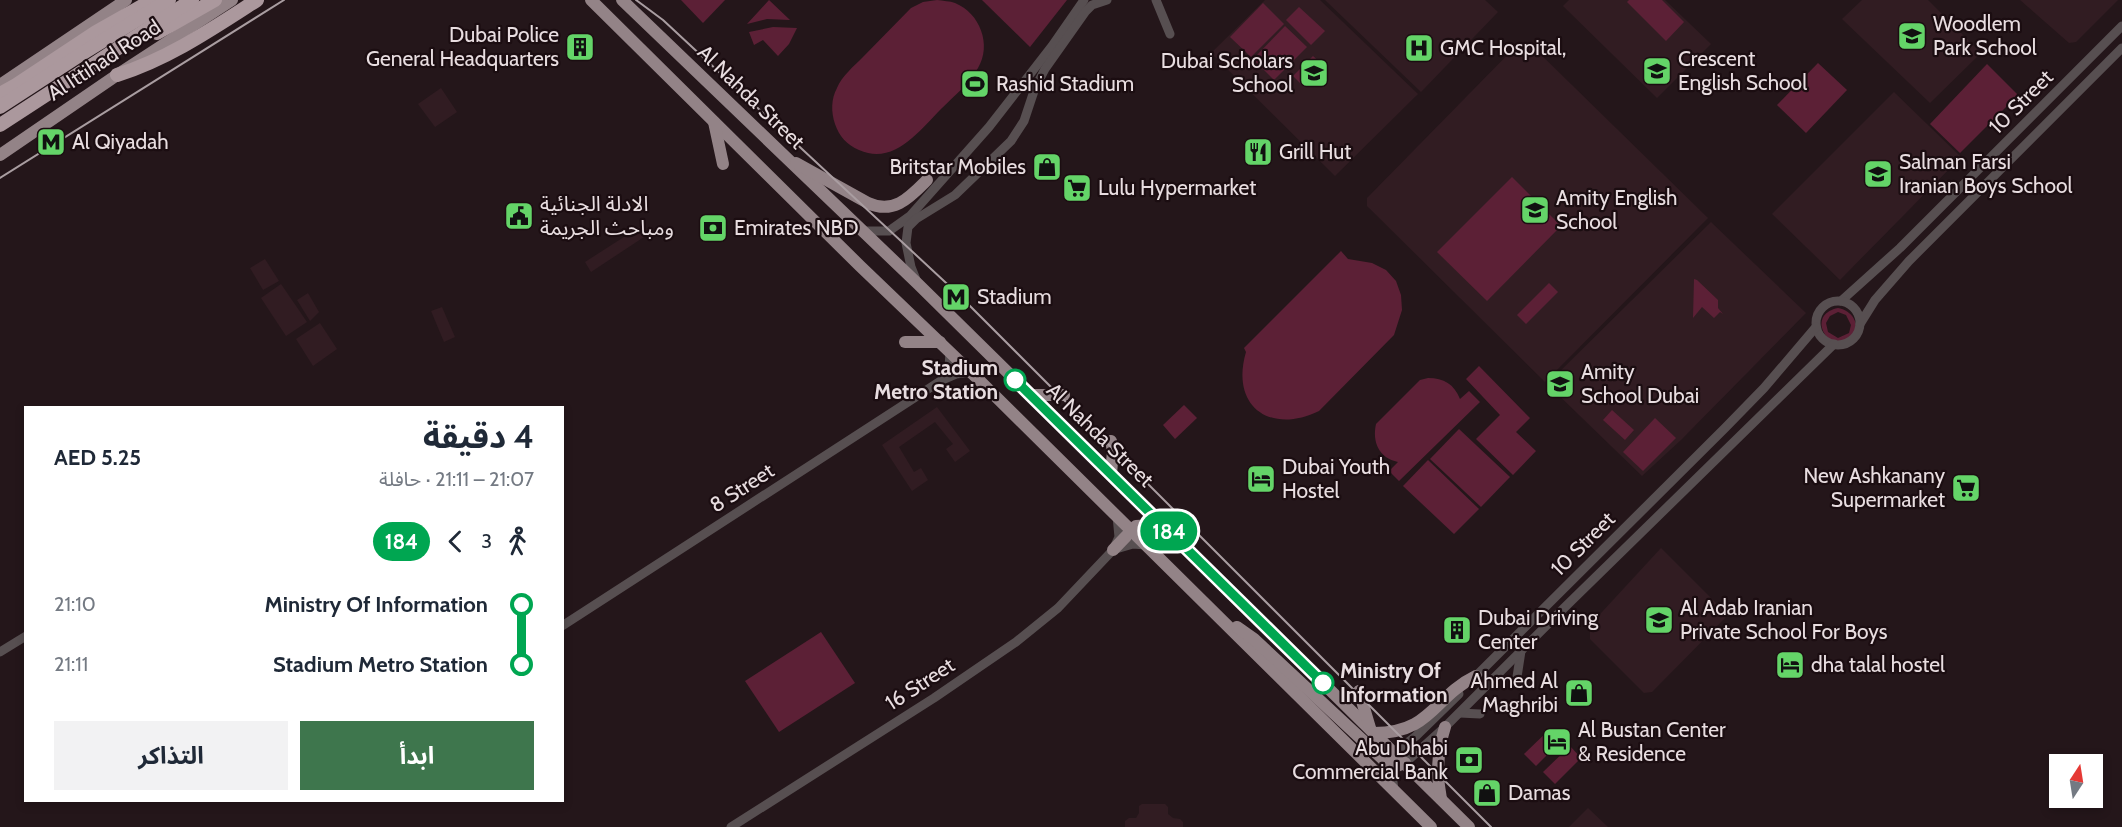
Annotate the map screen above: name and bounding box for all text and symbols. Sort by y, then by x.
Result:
place label: Woodlem Park School [1933,11,2037,60]
street label: Al Ittihad Road [43,14,165,105]
school or university icon: Woodlem Park School [1896,20,1928,52]
place label: Dubai Police General Headquarters [366,22,559,71]
building icon: Dubai Police General Headquarters [564,31,596,63]
hospital icon: GMC Hospital, [1403,32,1435,64]
place label: GMC Hospital, [1440,35,1566,60]
street label: Al Nahda Street [693,39,810,154]
place label: Crescent English School [1678,46,1807,95]
place label: Dubai Scholars School [1161,48,1293,97]
school or university icon: Crescent English School [1641,55,1673,87]
school or university icon: Dubai Scholars School [1298,57,1330,89]
street label: 10 Street [1983,64,2058,139]
sports icon: Rashid Stadium [959,68,991,100]
place label: Rashid Stadium [996,71,1134,96]
metro station icon: Al Qiyadah [35,126,67,158]
place label: Al Qiyadah [72,129,169,154]
restaurant icon: Grill Hut [1242,136,1274,168]
place label: Grill Hut [1279,139,1351,164]
place label: Salman Farsi Iranian Boys School [1899,149,2073,198]
shop icon: Britstar Mobiles [1031,151,1063,183]
place label: Britstar Mobiles [889,154,1026,179]
school or university icon: Salman Farsi Iranian Boys School [1862,158,1894,190]
supermarket icon: Lulu Hypermarket [1061,172,1093,204]
place label: Lulu Hypermarket [1098,175,1256,200]
place label: Amity English School [1556,185,1677,234]
place label: الادلة الجنائية ومباحث الجريمة [540,191,674,240]
school or university icon: Amity English School [1519,194,1551,226]
public building icon: الادلة الجنائية ومباحث الجريمة [503,200,535,232]
bank icon: Emirates NBD [697,212,729,244]
place label: Emirates NBD [734,215,858,240]
metro station icon: Stadium [940,281,972,313]
place label: Stadium [977,284,1052,309]
place label: Stadium Metro Station [874,355,998,404]
place label: Amity School Dubai [1581,359,1699,408]
school or university icon: Amity School Dubai [1544,368,1576,400]
marker: Stadium Metro Station [1004,369,1026,391]
street label: Al Nahda Street [1042,377,1159,492]
text: 4 دقيقة [423,416,534,456]
text: AED 5.25 [54,444,141,471]
place label: Dubai Youth Hostel [1282,454,1390,503]
street label: 8 Street [705,458,778,518]
hotel icon: Dubai Youth Hostel [1245,463,1277,495]
place label: New Ashkanany Supermarket [1804,463,1945,512]
text: 21:07 – 21:11 · حافلة [379,467,534,491]
supermarket icon: New Ashkanany Supermarket [1950,472,1982,504]
street label: 10 Street [1545,506,1620,581]
line badge: 184 [1134,512,1204,550]
text: 184 [1152,519,1186,544]
icon: back [439,525,472,558]
icon: walk [501,525,534,558]
text: 184 [385,529,418,554]
text: 3 [481,529,492,553]
text: Ministry Of Information [265,591,488,618]
text: 21:10 [54,592,96,616]
place label: Al Adab Iranian Private School For Boys [1680,595,1888,644]
school or university icon: Al Adab Iranian Private School For Boys [1643,604,1675,636]
place label: Dubai Driving Center [1478,605,1599,654]
building icon: Dubai Driving Center [1441,614,1473,646]
hotel icon: dha talal hostel [1774,649,1806,681]
text: Stadium Metro Station [273,651,488,678]
text: 21:11 [54,652,88,676]
street label: 16 Street [880,652,959,715]
place label: dha talal hostel [1811,652,1945,677]
place label: Ministry Of Information [1340,658,1448,707]
place label: Ahmed Al Maghribi [1470,668,1558,717]
marker: Ministry Of Information [1312,672,1334,694]
shop icon: Ahmed Al Maghribi [1563,677,1595,709]
place label: Al Bustan Center & Residence [1578,717,1726,766]
button: التذاكر [54,721,288,790]
button: ابدأ [300,721,534,790]
hotel icon: Al Bustan Center & Residence [1541,726,1573,758]
place label: Abu Dhabi Commercial Bank [1292,735,1449,784]
bank icon: Abu Dhabi Commercial Bank [1453,744,1485,776]
north arrow [2049,754,2103,808]
map controls [2049,754,2103,808]
shop icon: Damas [1471,777,1503,809]
place label: Damas [1508,780,1571,805]

